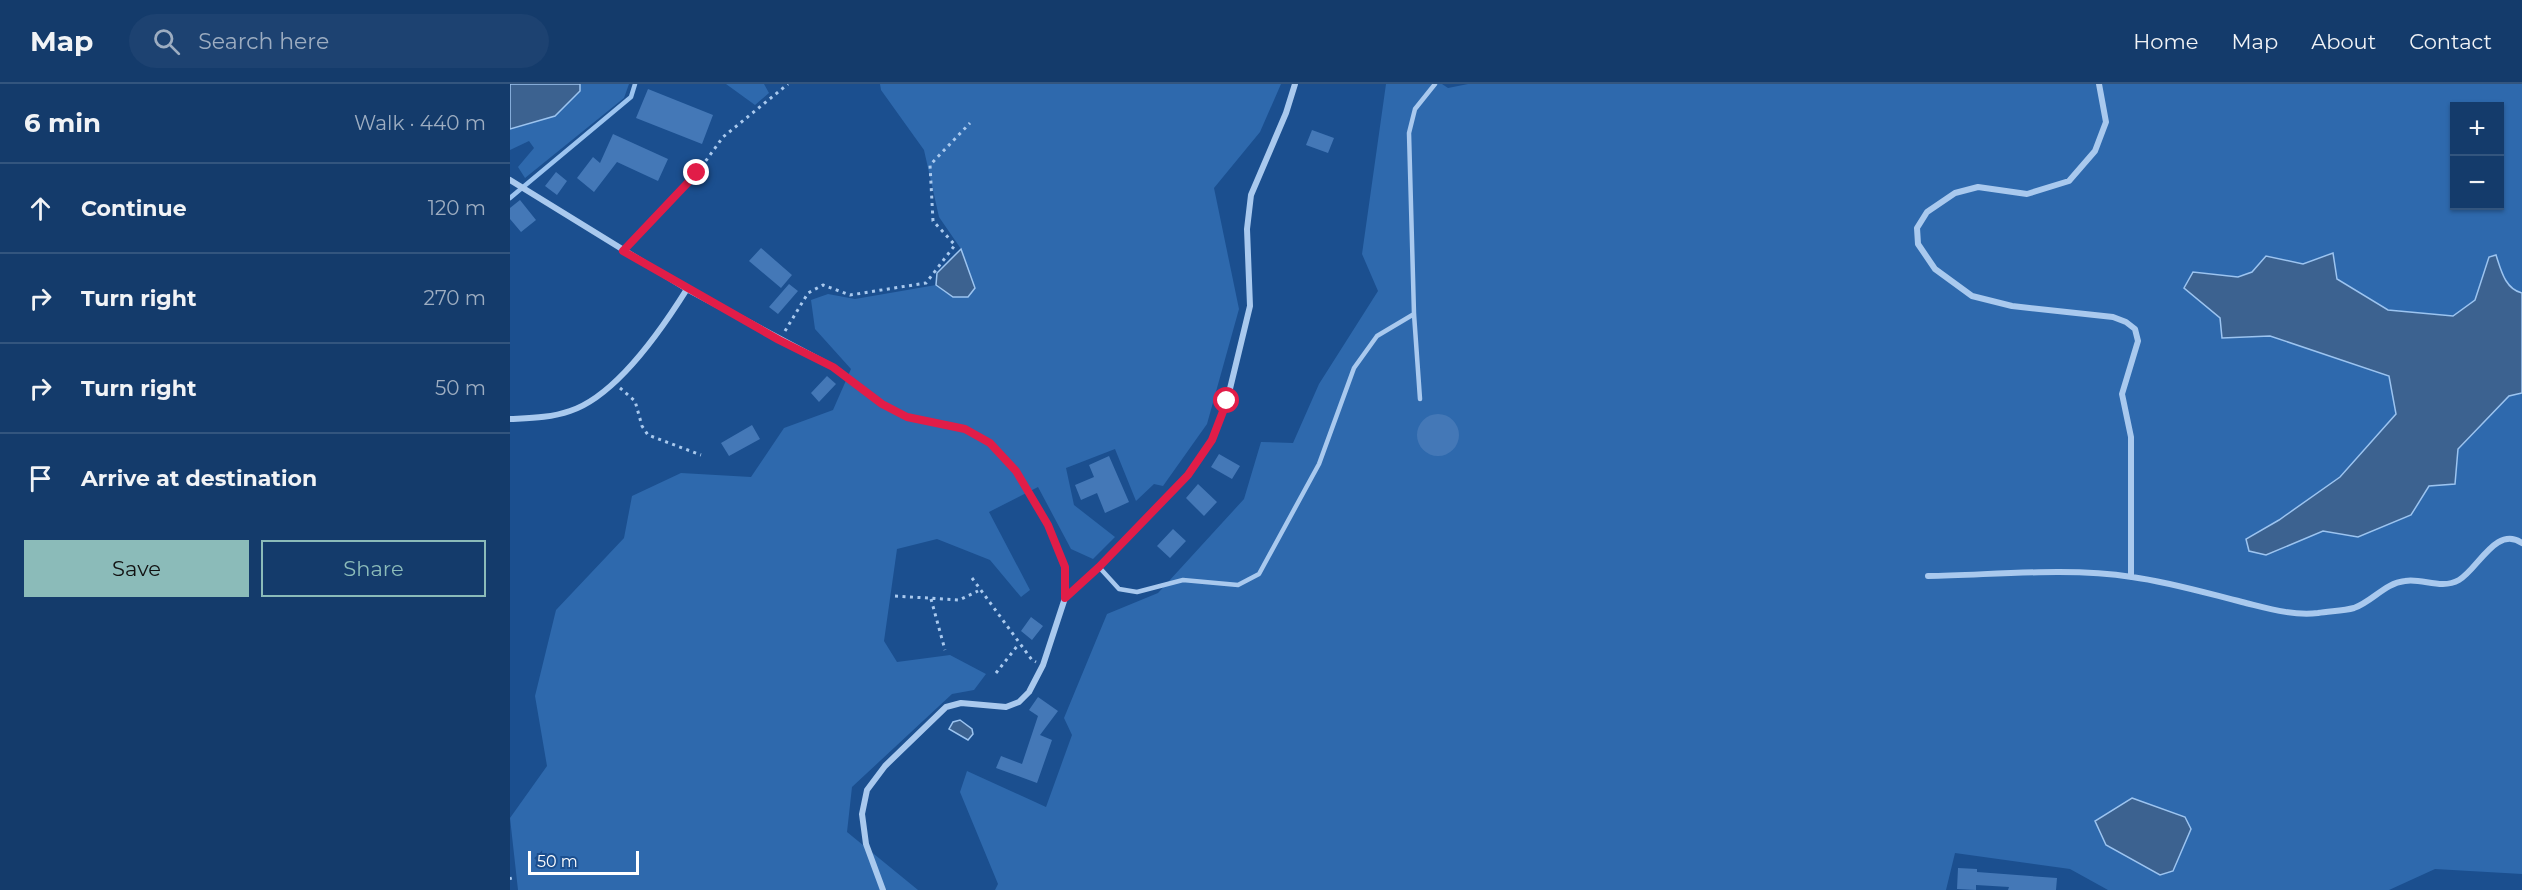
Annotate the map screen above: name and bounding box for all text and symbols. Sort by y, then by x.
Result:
search box [129,14,549,68]
text: Map [30,24,93,58]
icon: search [150,25,183,58]
text: Search here [198,28,329,55]
text: Home [2133,29,2198,54]
text: Map [2231,29,2278,54]
text: About [2311,29,2376,54]
text: Contact [2409,29,2492,54]
map controls [2450,102,2504,210]
button: + [2450,102,2504,156]
text: 6 min [24,107,101,139]
text: Walk · 440 m [354,111,486,135]
button: − [2450,156,2504,210]
route end [683,159,709,185]
icon: ahead [24,192,57,225]
text: Continue [81,195,187,222]
text: 120 m [428,196,486,220]
icon: right [24,282,57,315]
text: Turn right [81,285,196,312]
text: 270 m [424,286,486,310]
icon: right [24,372,57,405]
text: Turn right [81,375,196,402]
text: 50 m [435,376,486,400]
route start [1213,387,1239,413]
icon: arrive [24,462,57,495]
text: Arrive at destination [81,465,317,492]
button: Save [24,540,249,597]
button: Share [261,540,486,597]
scale bar [528,848,639,876]
text: 50 m [537,852,578,871]

